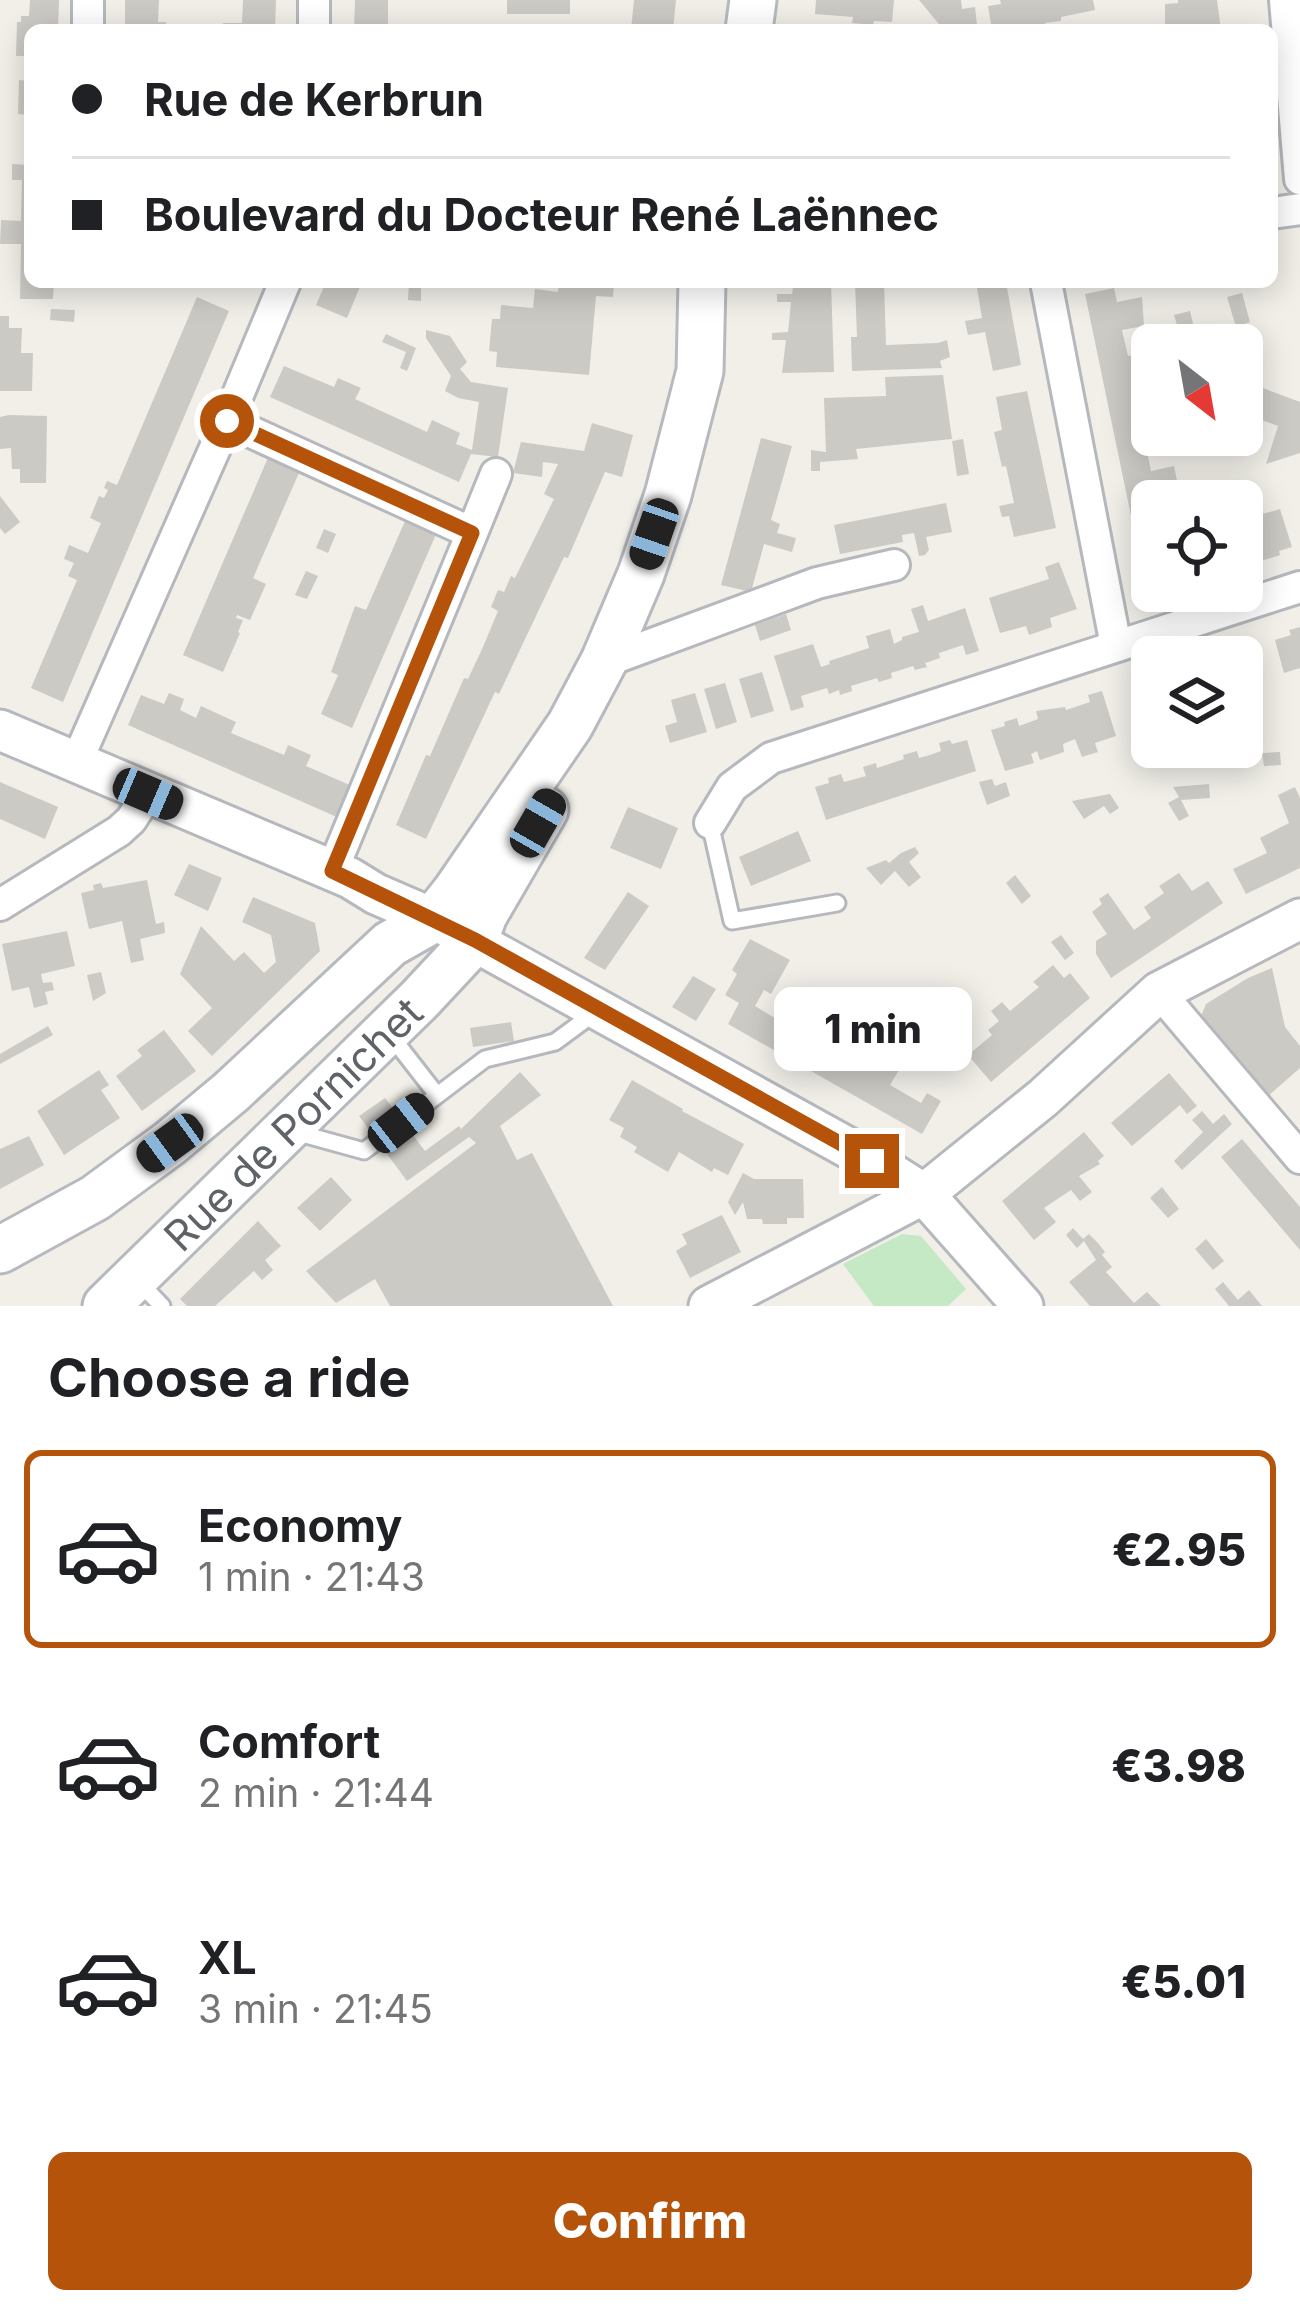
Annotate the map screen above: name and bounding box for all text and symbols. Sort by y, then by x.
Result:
text: Rue de Kerbrun [144,72,484,127]
text: Boulevard du Docteur René Laënnec [144,187,939,242]
north arrow [1131,324,1263,456]
map controls [1131,324,1263,768]
route start [200,394,254,448]
button: locate [1131,480,1263,612]
car [625,494,683,574]
button: layers [1131,636,1263,768]
car [108,763,188,825]
car [504,783,572,863]
street label: Rue de Pornichet [153,986,432,1261]
callout: 1 min [773,987,971,1071]
text: 1 min [824,1005,922,1052]
car [362,1087,440,1159]
car [130,1107,210,1179]
route end [845,1134,899,1188]
text: Choose a ride [48,1345,410,1410]
icon: car [54,1495,162,1603]
text: Economy [198,1498,402,1553]
text: €2.95 [1112,1522,1246,1577]
text: 1 min · 21:43 [198,1553,425,1600]
icon: car [54,1711,162,1819]
text: Comfort [198,1714,380,1769]
text: €3.98 [1111,1738,1246,1793]
text: 2 min · 21:44 [198,1769,434,1816]
icon: car [54,1927,162,2035]
text: XL [198,1930,257,1985]
text: €5.01 [1121,1954,1246,2009]
text: 3 min · 21:45 [198,1985,433,2032]
button: Confirm [48,2152,1252,2290]

